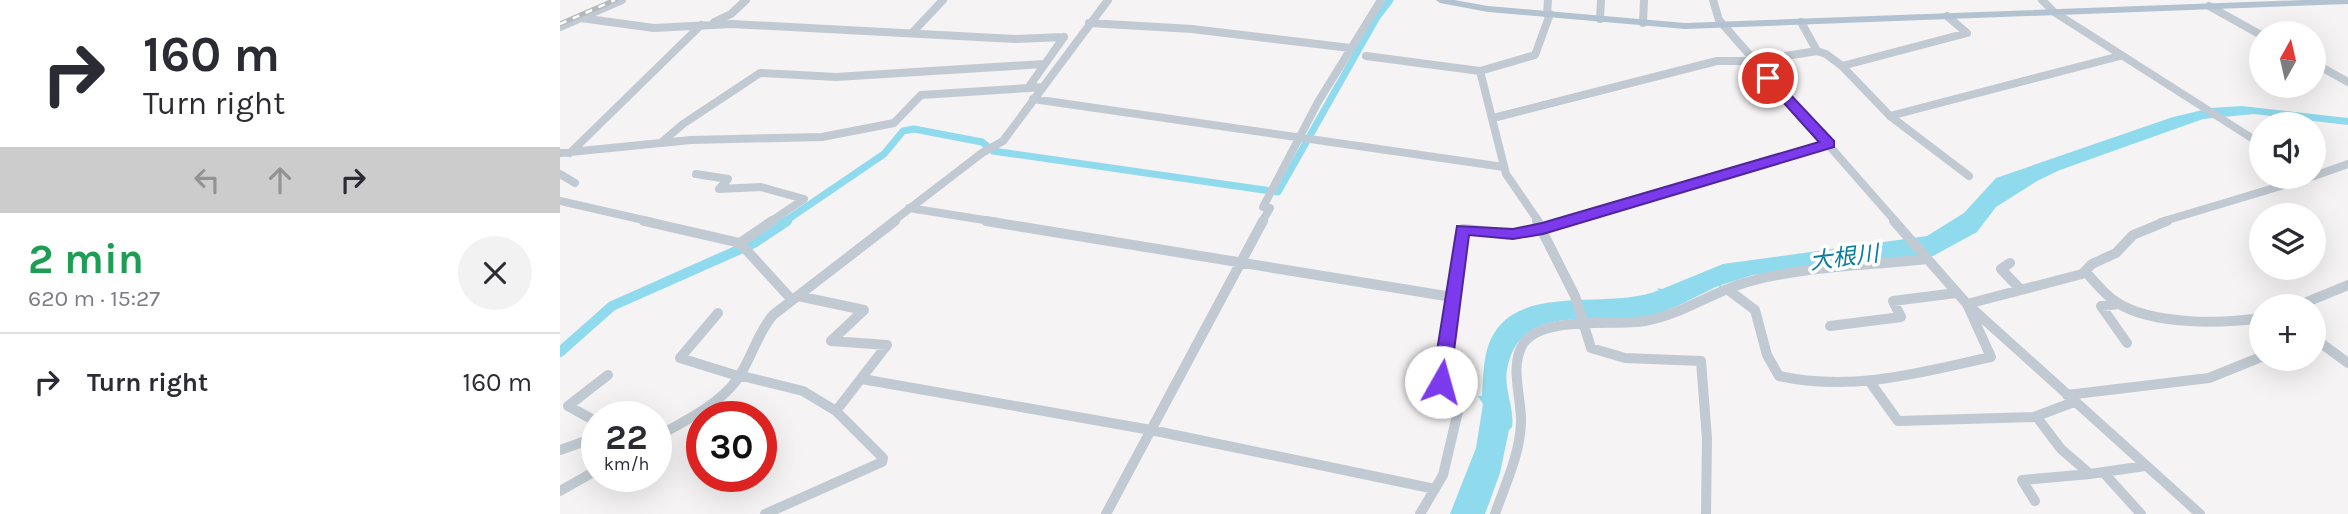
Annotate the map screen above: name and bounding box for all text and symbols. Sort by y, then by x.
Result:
north arrow [2249,21,2326,98]
map controls [2249,21,2326,371]
text: 160 m [143,26,280,83]
icon: right [28,28,119,119]
pin [1738,48,1798,108]
icon: arrive [1749,59,1787,97]
text: Turn right [143,85,285,122]
button: sound [2249,112,2326,189]
icon: left [188,161,226,199]
icon: ahead [261,161,299,199]
icon: right [334,161,372,199]
button: layers [2249,203,2326,280]
text: 2 min [28,234,144,284]
button: close [458,236,532,310]
water label: 大根川 [1808,240,1883,275]
text: 620 m · 15:27 [28,285,160,312]
button: + [2249,294,2326,371]
position arrow [1404,345,1478,419]
icon: right [28,363,66,401]
text: Turn right [87,367,208,398]
text: 160 m [463,367,532,398]
speed limit sign: 30 [686,401,777,492]
text: 22 [605,417,648,458]
text: km/h [604,453,649,475]

